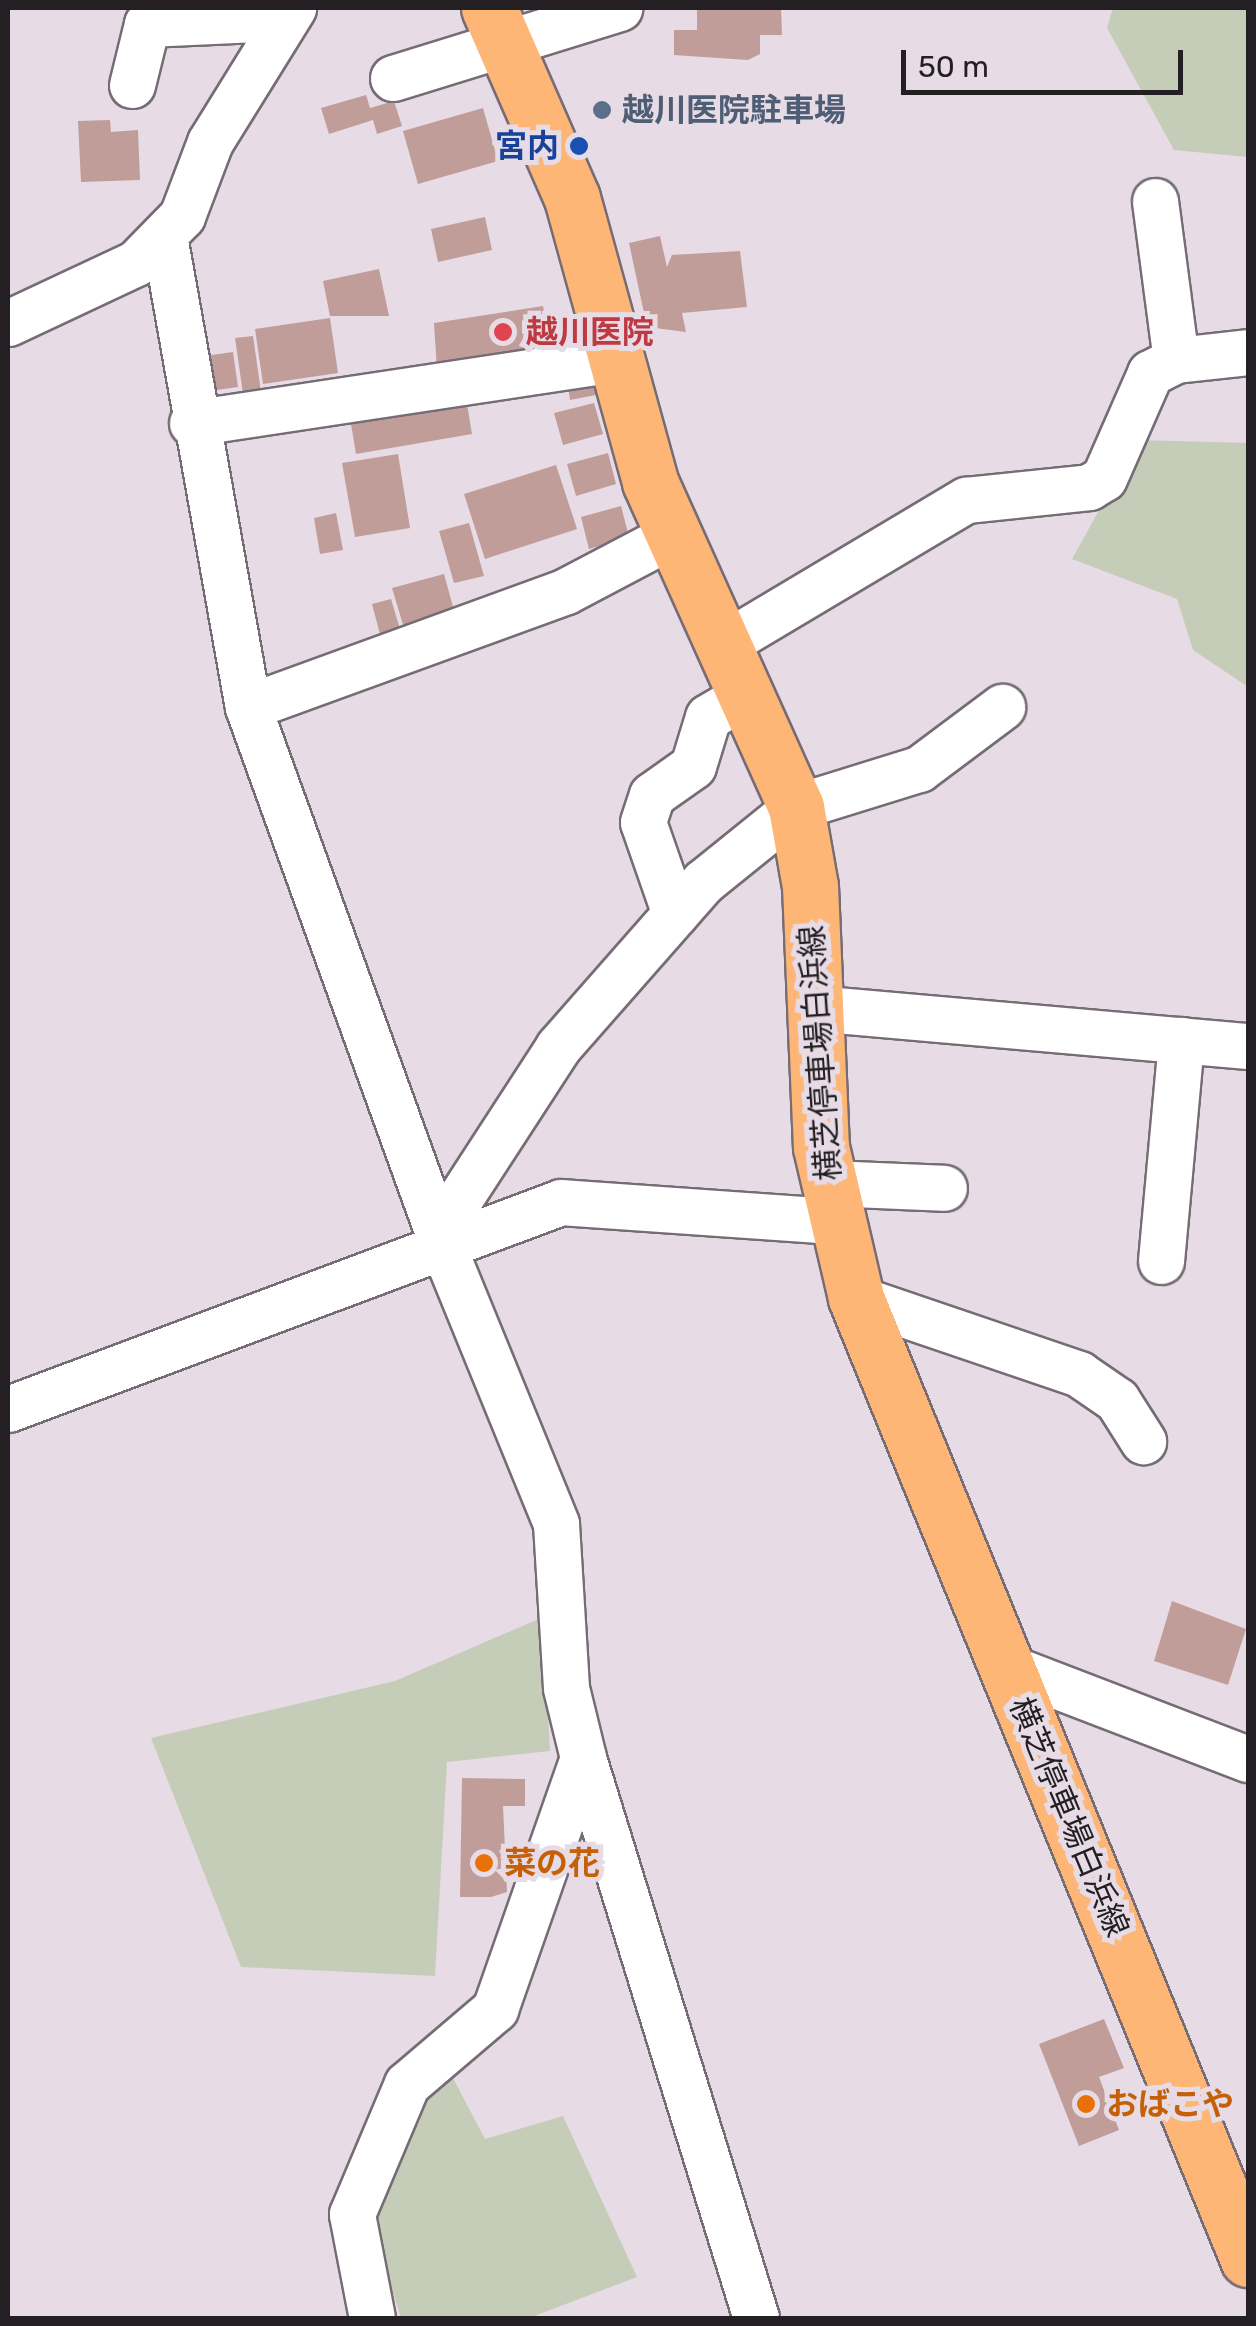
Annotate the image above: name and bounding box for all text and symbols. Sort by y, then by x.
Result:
scale bar [906,30,1188,92]
text: 50 m [918,49,989,85]
place label: 越川医院駐車場 [622,91,846,129]
marker: 越川医院駐車場 [591,99,613,121]
place label: 宮内 [495,127,559,165]
marker: 宮内 [568,135,590,157]
place label: 越川医院 [526,313,654,351]
marker: 越川医院 [490,319,516,345]
street label: 横芝停車場白浜線 [792,924,848,1182]
street label: 横芝停車場白浜線 [1001,1692,1137,1942]
place label: 菜の花 [504,1844,600,1882]
marker: 菜の花 [473,1852,495,1874]
place label: おばこや [1106,2085,1234,2123]
marker: おばこや [1075,2093,1097,2115]

